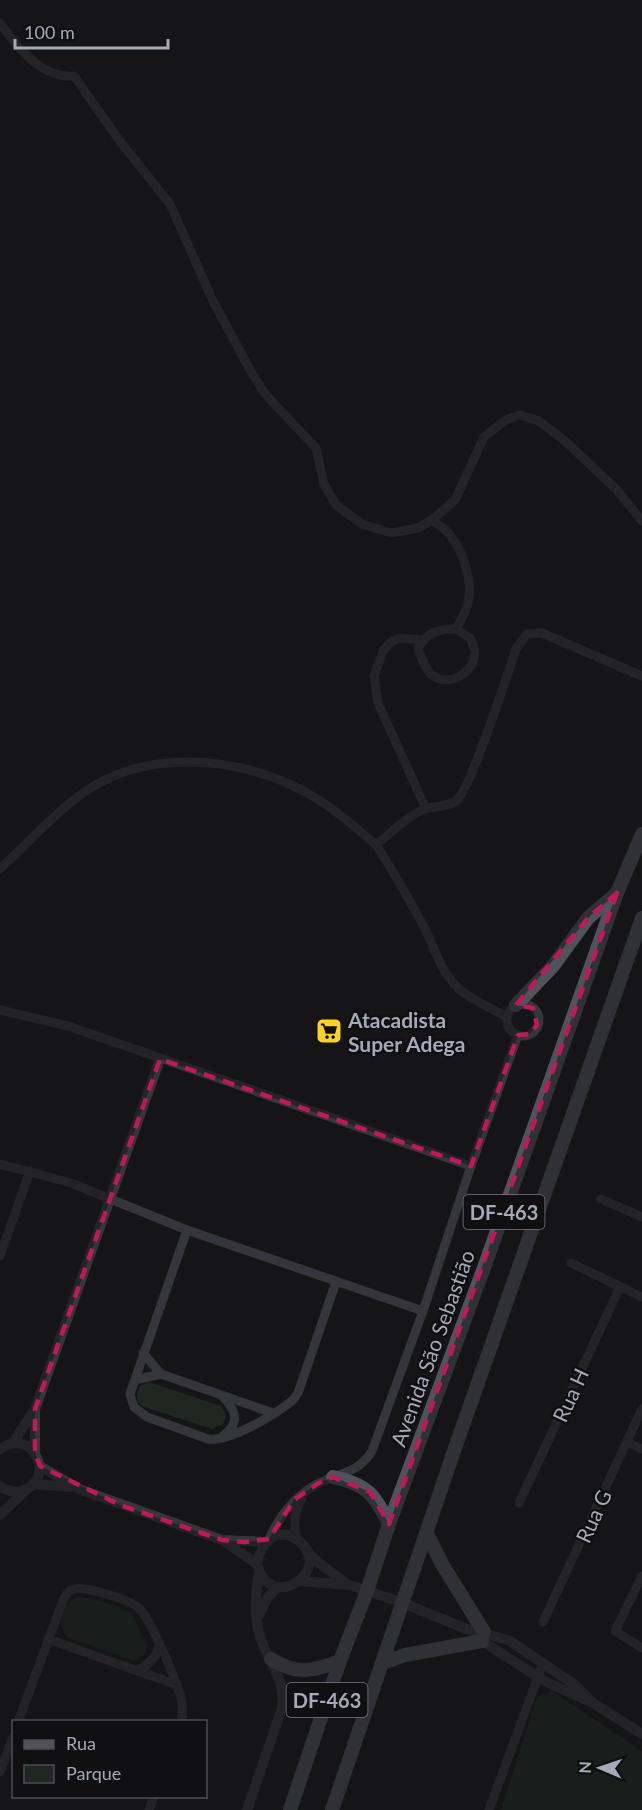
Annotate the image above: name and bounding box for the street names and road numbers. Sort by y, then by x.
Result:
road number: DF-463 [464,1195,544,1229]
street label: Avenida São Sebastião [385,1246,479,1450]
street label: Rua H [547,1364,593,1426]
street label: Rua G [570,1486,616,1546]
road number: DF-463 [286,1683,368,1717]

